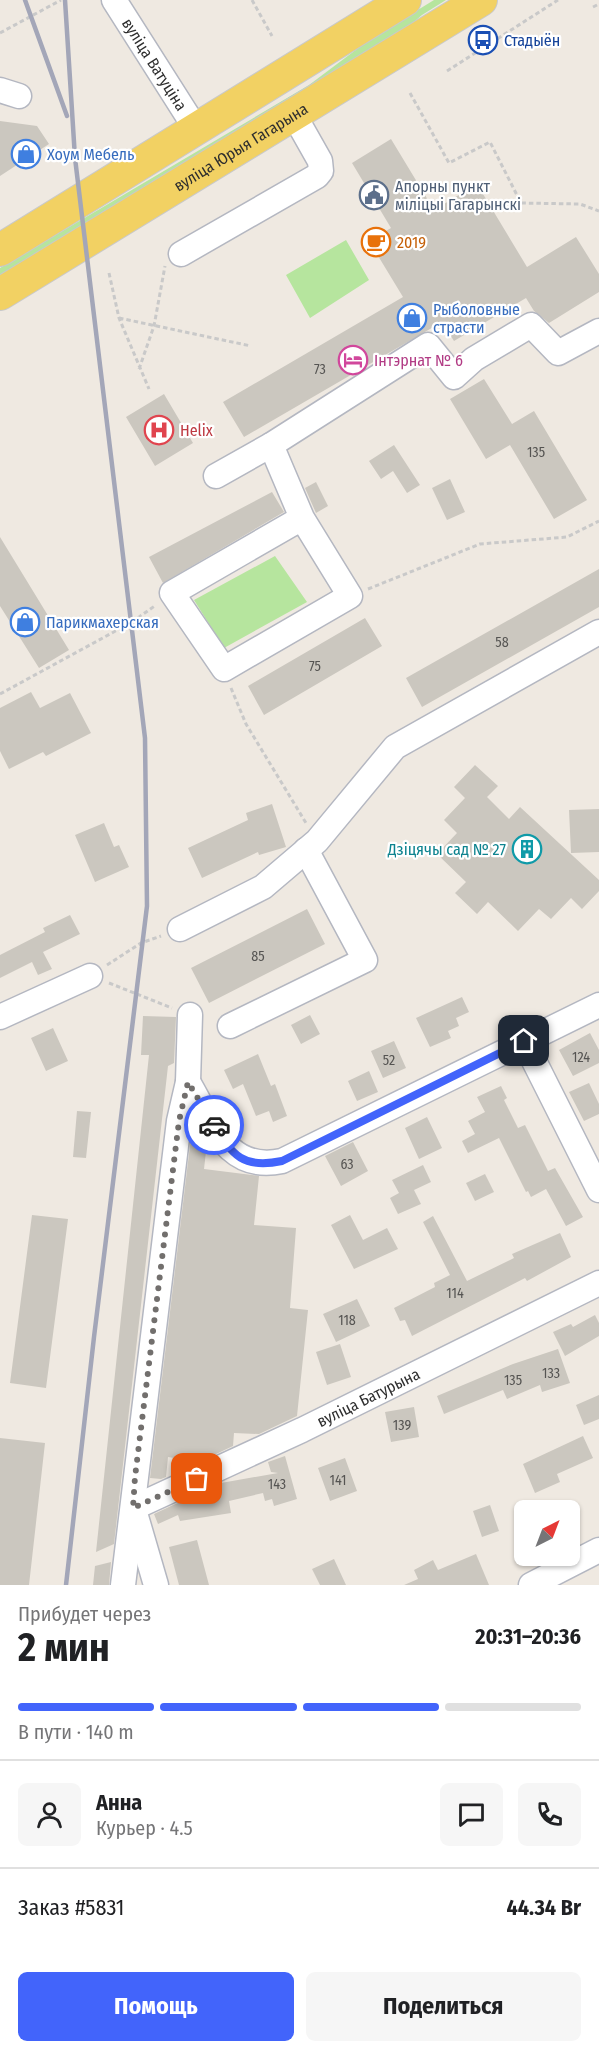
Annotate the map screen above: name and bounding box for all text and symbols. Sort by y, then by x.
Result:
street label: вуліца Ватуціна [118,14,191,114]
bus stop icon: Стадыён [467,24,499,56]
place label: Стадыён [504,31,560,50]
street label: вуліца Юрыя Гагарына [170,99,311,195]
shop icon: Хоум Мебель [10,138,42,170]
place label: Хоум Мебель [47,145,134,164]
place label: Апорны пункт міліцыі Гагарынскі [395,177,521,214]
public building icon: Апорны пункт міліцыі Гагарынскі [358,179,390,211]
cafe icon: 2019 [360,226,392,258]
place label: 2019 [397,233,426,252]
place label: Рыболовные страсти [433,300,520,337]
shop icon: Рыболовные страсти [396,302,428,334]
hotel icon: Інтэрнат № 6 [337,344,369,376]
place label: Інтэрнат № 6 [374,351,463,370]
house number: 73 [314,361,326,378]
hospital icon: Helix [143,414,175,446]
place label: Helix [180,421,213,440]
house number: 135 [527,444,545,461]
shop icon: Парикмахерская [9,606,41,638]
place label: Парикмахерская [46,613,159,632]
house number: 58 [495,634,509,651]
house number: 75 [309,658,321,675]
building icon: Дзіцячы сад № 27 [511,833,543,865]
place label: Дзіцячы сад № 27 [387,840,507,859]
house number: 85 [251,948,265,965]
pin [498,1015,549,1066]
icon: home [507,1024,540,1057]
house number: 124 [572,1049,590,1066]
house number: 52 [383,1052,395,1069]
courier [184,1095,244,1155]
icon: car [198,1109,231,1142]
house number: 63 [340,1156,354,1173]
house number: 114 [446,1285,464,1302]
house number: 118 [338,1312,356,1329]
street label: вуліца Батурына [314,1364,423,1431]
house number: 133 [542,1365,560,1382]
house number: 135 [504,1372,522,1389]
house number: 139 [393,1417,411,1434]
pin [171,1453,222,1504]
icon: bag [180,1462,213,1495]
house number: 141 [330,1472,346,1489]
house number: 143 [268,1476,286,1493]
north arrow [514,1500,580,1566]
map controls [514,1500,580,1566]
text: Прибудет через [18,1602,151,1626]
text: 20:31–20:36 [475,1623,581,1650]
text: 2 мин [18,1625,110,1671]
text: В пути · 140 m [18,1720,134,1744]
button: person [18,1783,81,1846]
button: chat [440,1783,503,1846]
button: phone [518,1783,581,1846]
text: Анна [96,1789,142,1816]
text: Курьер · 4.5 [96,1816,193,1840]
text: Заказ #5831 [18,1894,124,1921]
text: 44.34 Br [506,1894,581,1921]
button: Помощь [18,1972,294,2041]
button: Поделиться [306,1972,581,2041]

